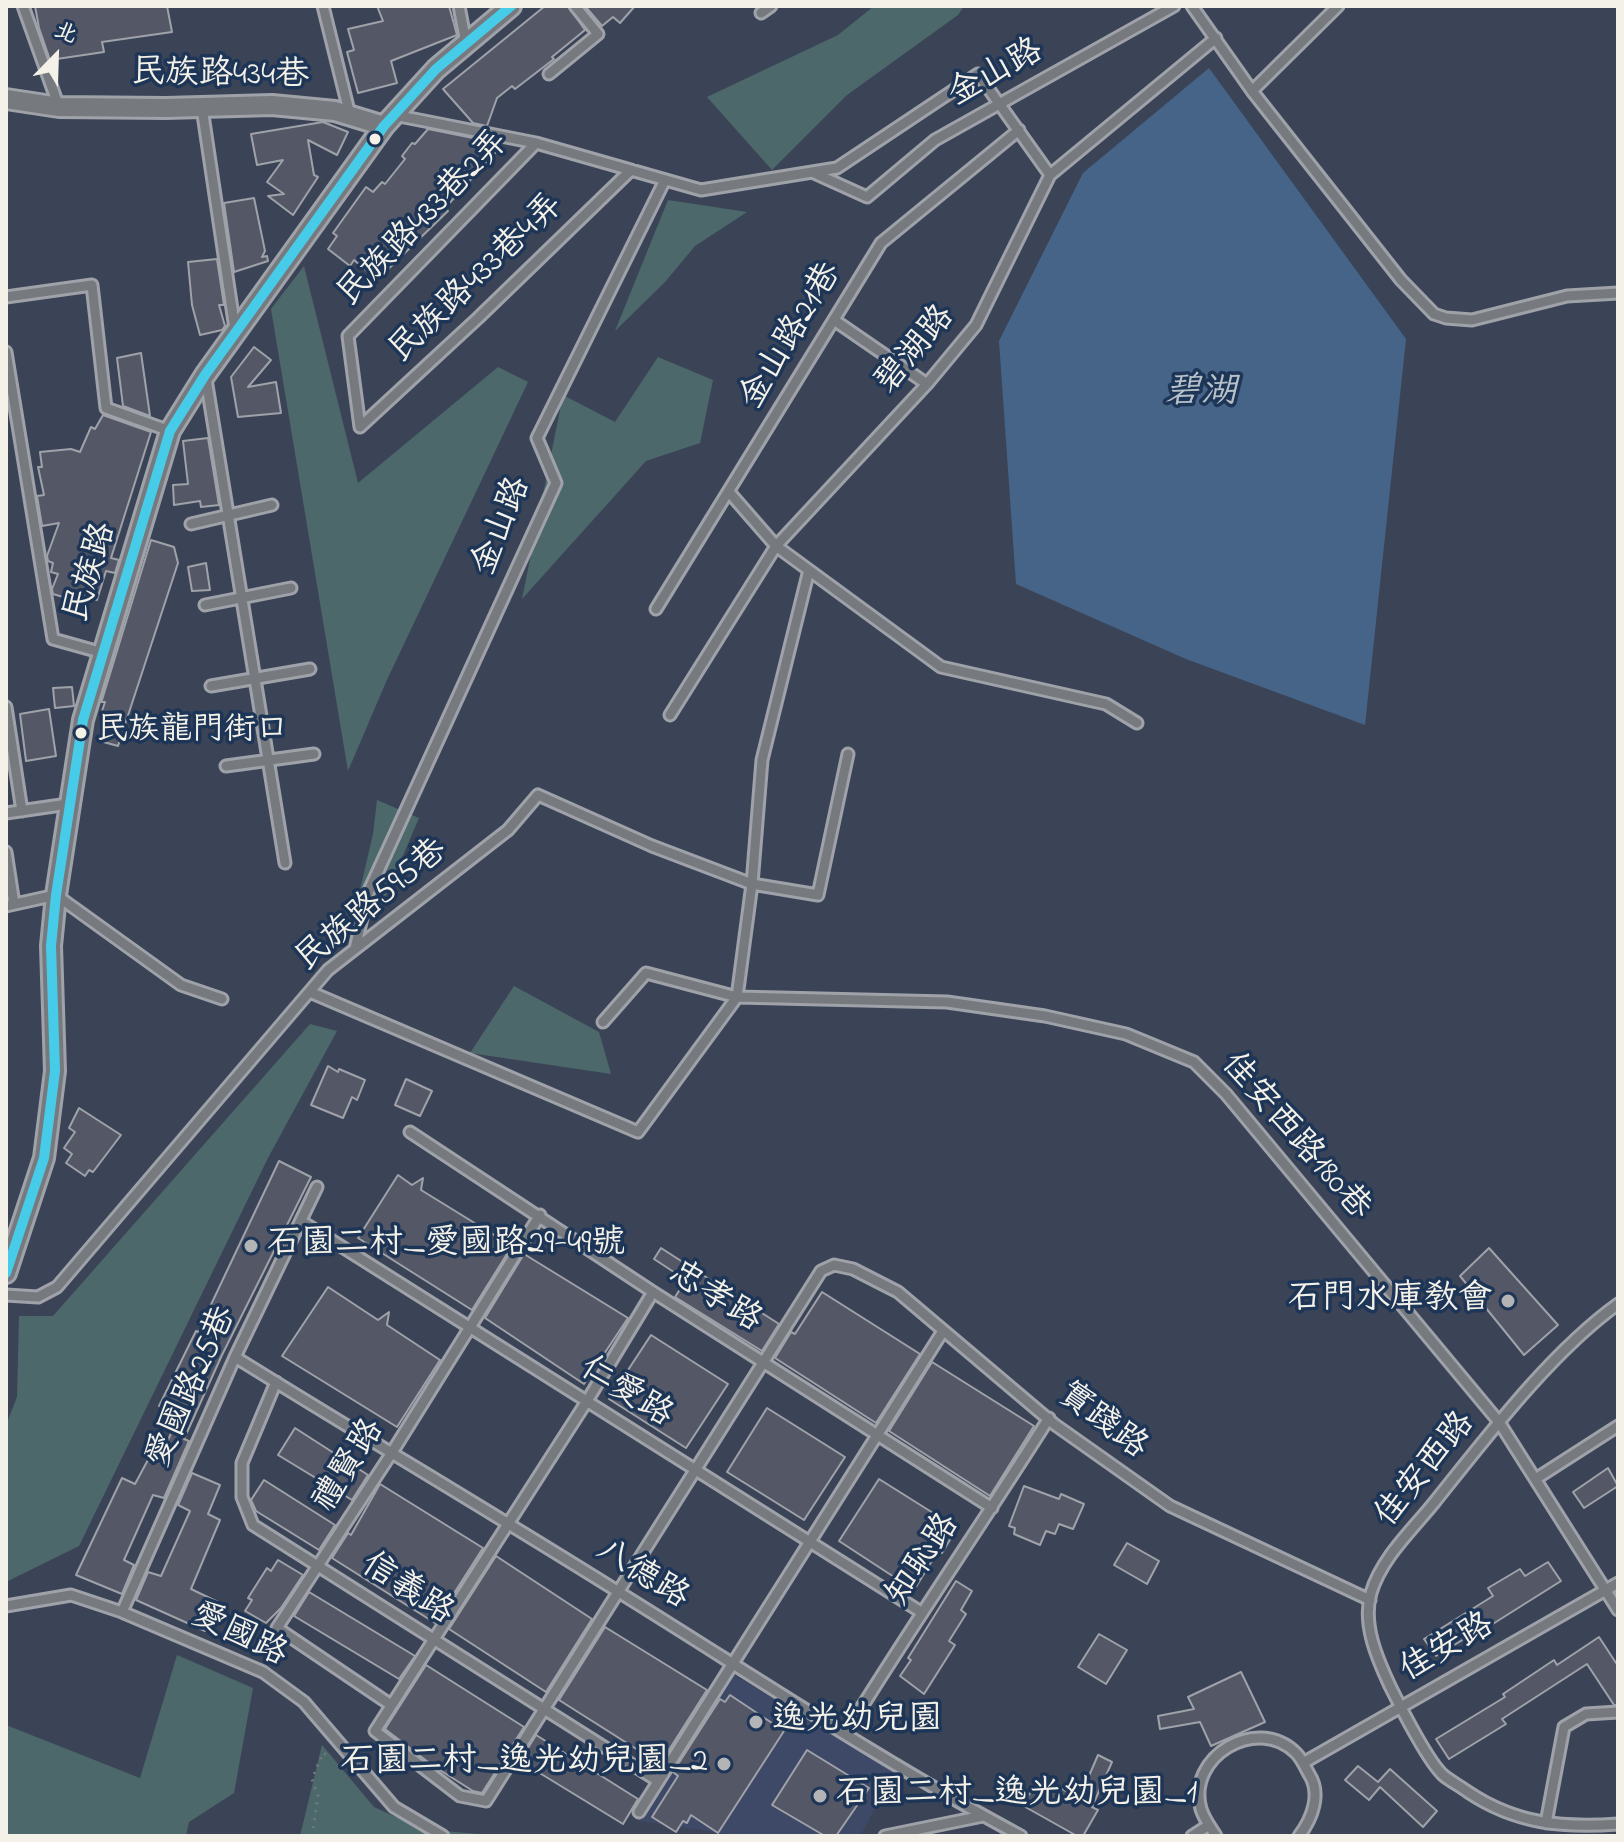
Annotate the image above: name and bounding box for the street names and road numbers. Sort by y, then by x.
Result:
street label: 金山路 [943,32,1051,118]
street label: 民族路434巷 [131,55,309,99]
street label: 民族路433巷2弄 [331,123,519,317]
street label: 民族路433巷4弄 [383,187,573,373]
street label: 金山路21巷 [733,256,853,418]
street label: 碧湖路 [869,299,965,403]
street label: 金山路 [466,472,542,582]
street label: 民族路 [59,518,127,628]
street label: 民族路595巷 [289,832,457,982]
street label: 佳安西路180巷 [1210,1046,1378,1230]
street label: 忠孝路 [660,1255,768,1343]
street label: 愛國路25巷 [140,1301,248,1475]
street label: 仁愛路 [571,1350,679,1438]
street label: 實踐路 [1048,1376,1154,1470]
street label: 佳安西路 [1368,1405,1486,1537]
street label: 禮賢路 [307,1413,395,1521]
street label: 知恥路 [880,1507,970,1615]
street label: 八德路 [587,1532,695,1620]
street label: 信義路 [352,1546,460,1636]
street label: 愛國路 [183,1596,293,1678]
street label: 佳安路 [1394,1607,1502,1693]

